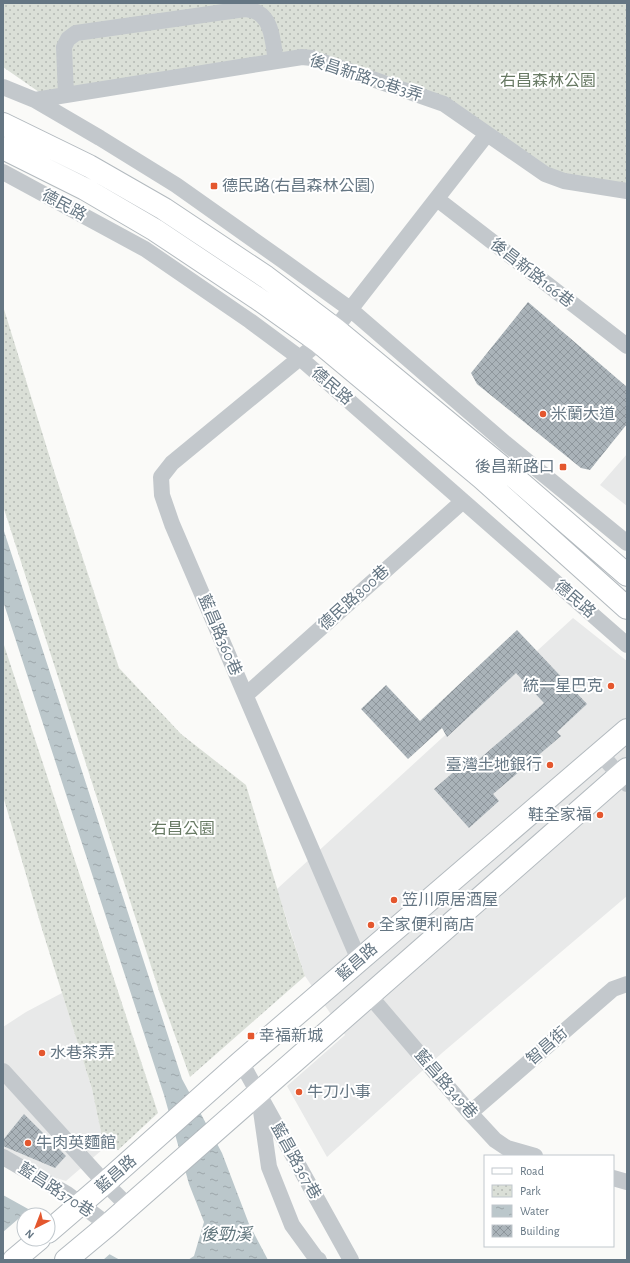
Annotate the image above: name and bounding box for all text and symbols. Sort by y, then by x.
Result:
street label: 後昌新路70巷3弄 [308,51,425,104]
park label: 右昌森林公園 [500,72,596,89]
place label: 德民路(右昌森林公園) [222,177,376,194]
marker: 德民路(右昌森林公園) [209,181,219,191]
street label: 德民路 [39,186,89,223]
street label: 後昌新路166巷 [487,235,577,310]
street label: 德民路 [309,363,356,408]
place label: 米蘭大道 [551,405,615,422]
marker: 米蘭大道 [538,409,548,419]
place label: 後昌新路口 [475,458,555,475]
marker: 後昌新路口 [558,462,568,472]
street label: 德民路800巷 [315,562,392,634]
street label: 德民路 [552,576,599,621]
street label: 藍昌路360巷 [196,592,245,678]
place label: 統一星巴克 [523,677,603,694]
marker: 統一星巴克 [606,681,616,691]
place label: 臺灣土地銀行 [446,756,542,773]
marker: 臺灣土地銀行 [545,760,555,770]
place label: 鞋全家福 [528,806,592,823]
marker: 鞋全家福 [595,810,605,820]
park label: 右昌公園 [151,820,215,837]
place label: 笠川原居酒屋 [402,891,498,908]
marker: 笠川原居酒屋 [389,895,399,905]
place label: 全家便利商店 [379,916,475,933]
marker: 全家便利商店 [366,920,376,930]
street label: 藍昌路 [333,939,380,984]
street label: 智昌街 [523,1023,570,1068]
place label: 幸福新城 [259,1027,323,1044]
marker: 幸福新城 [246,1031,256,1041]
place label: 水巷茶弄 [50,1045,114,1061]
street label: 藍昌路349巷 [412,1046,481,1122]
marker: 水巷茶弄 [37,1048,47,1058]
place label: 牛刀小事 [307,1084,371,1100]
marker: 牛刀小事 [294,1087,304,1097]
street label: 藍昌路367巷 [268,1120,324,1202]
place label: 牛肉英麵館 [36,1134,116,1151]
marker: 牛肉英麵館 [23,1138,33,1148]
street label: 藍昌路 [92,1151,139,1196]
legend [484,1155,614,1247]
street label: 藍昌路370巷 [16,1159,97,1220]
text: Road [520,1165,544,1177]
text: Park [520,1185,541,1197]
text: Water [520,1205,549,1217]
north arrow [16,1207,56,1247]
water label: 後勁溪 [201,1225,253,1243]
text: Building [520,1225,560,1237]
text: N [23,1227,36,1241]

